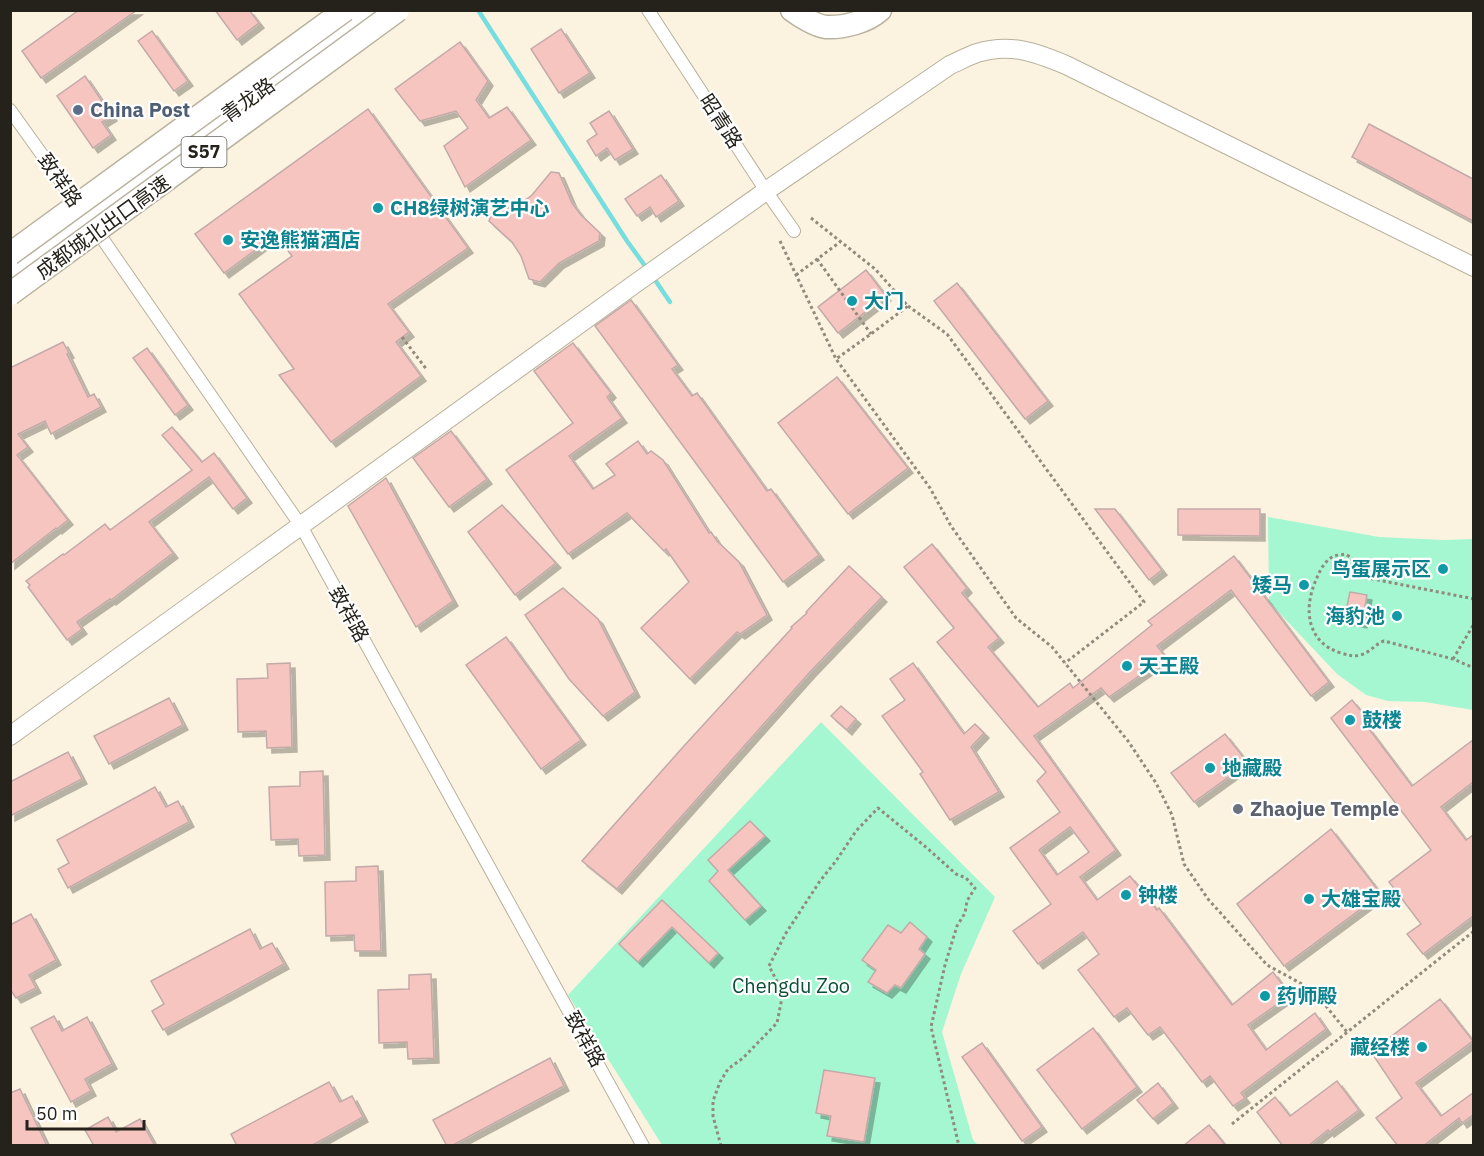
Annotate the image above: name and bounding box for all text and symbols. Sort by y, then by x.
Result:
street label: 青龙路 [216,71,280,128]
street label: 昭青路 [694,88,749,153]
place label: China Post [90,96,190,123]
marker: China Post [71,103,85,117]
road number: S57 [182,137,226,167]
street label: 致祥路 [32,147,89,212]
street label: 成都城北出口高速 [30,169,175,285]
place label: CH8绿树演艺中心 [390,194,550,221]
marker: CH8绿树演艺中心 [371,201,385,215]
place label: 安逸熊猫酒店 [240,226,360,253]
marker: 安逸熊猫酒店 [221,233,235,247]
place label: 大门 [864,287,904,314]
marker: 大门 [845,294,859,308]
place label: 鸟蛋展示区 [1331,555,1431,582]
marker: 鸟蛋展示区 [1436,562,1450,576]
place label: 矮马 [1252,571,1292,598]
marker: 矮马 [1297,578,1311,592]
street label: 致祥路 [323,581,376,647]
place label: 海豹池 [1325,602,1385,629]
marker: 海豹池 [1390,609,1404,623]
place label: 天王殿 [1139,652,1199,679]
marker: 天王殿 [1120,659,1134,673]
place label: 鼓楼 [1362,706,1402,733]
marker: 鼓楼 [1343,713,1357,727]
place label: 地藏殿 [1222,754,1282,781]
marker: 地藏殿 [1203,761,1217,775]
place label: Zhaojue Temple [1250,795,1399,822]
marker: Zhaojue Temple [1231,802,1245,816]
place label: 钟楼 [1138,881,1178,908]
place label: 大雄宝殿 [1321,885,1401,912]
marker: 钟楼 [1119,888,1133,902]
marker: 大雄宝殿 [1302,892,1316,906]
park label: Chengdu Zoo [732,972,850,999]
place label: 药师殿 [1277,982,1337,1009]
marker: 药师殿 [1258,989,1272,1003]
street label: 致祥路 [559,1006,612,1072]
place label: 藏经楼 [1350,1033,1410,1060]
marker: 藏经楼 [1415,1040,1429,1054]
scale bar [27,1093,144,1131]
text: 50 m [36,1102,78,1125]

